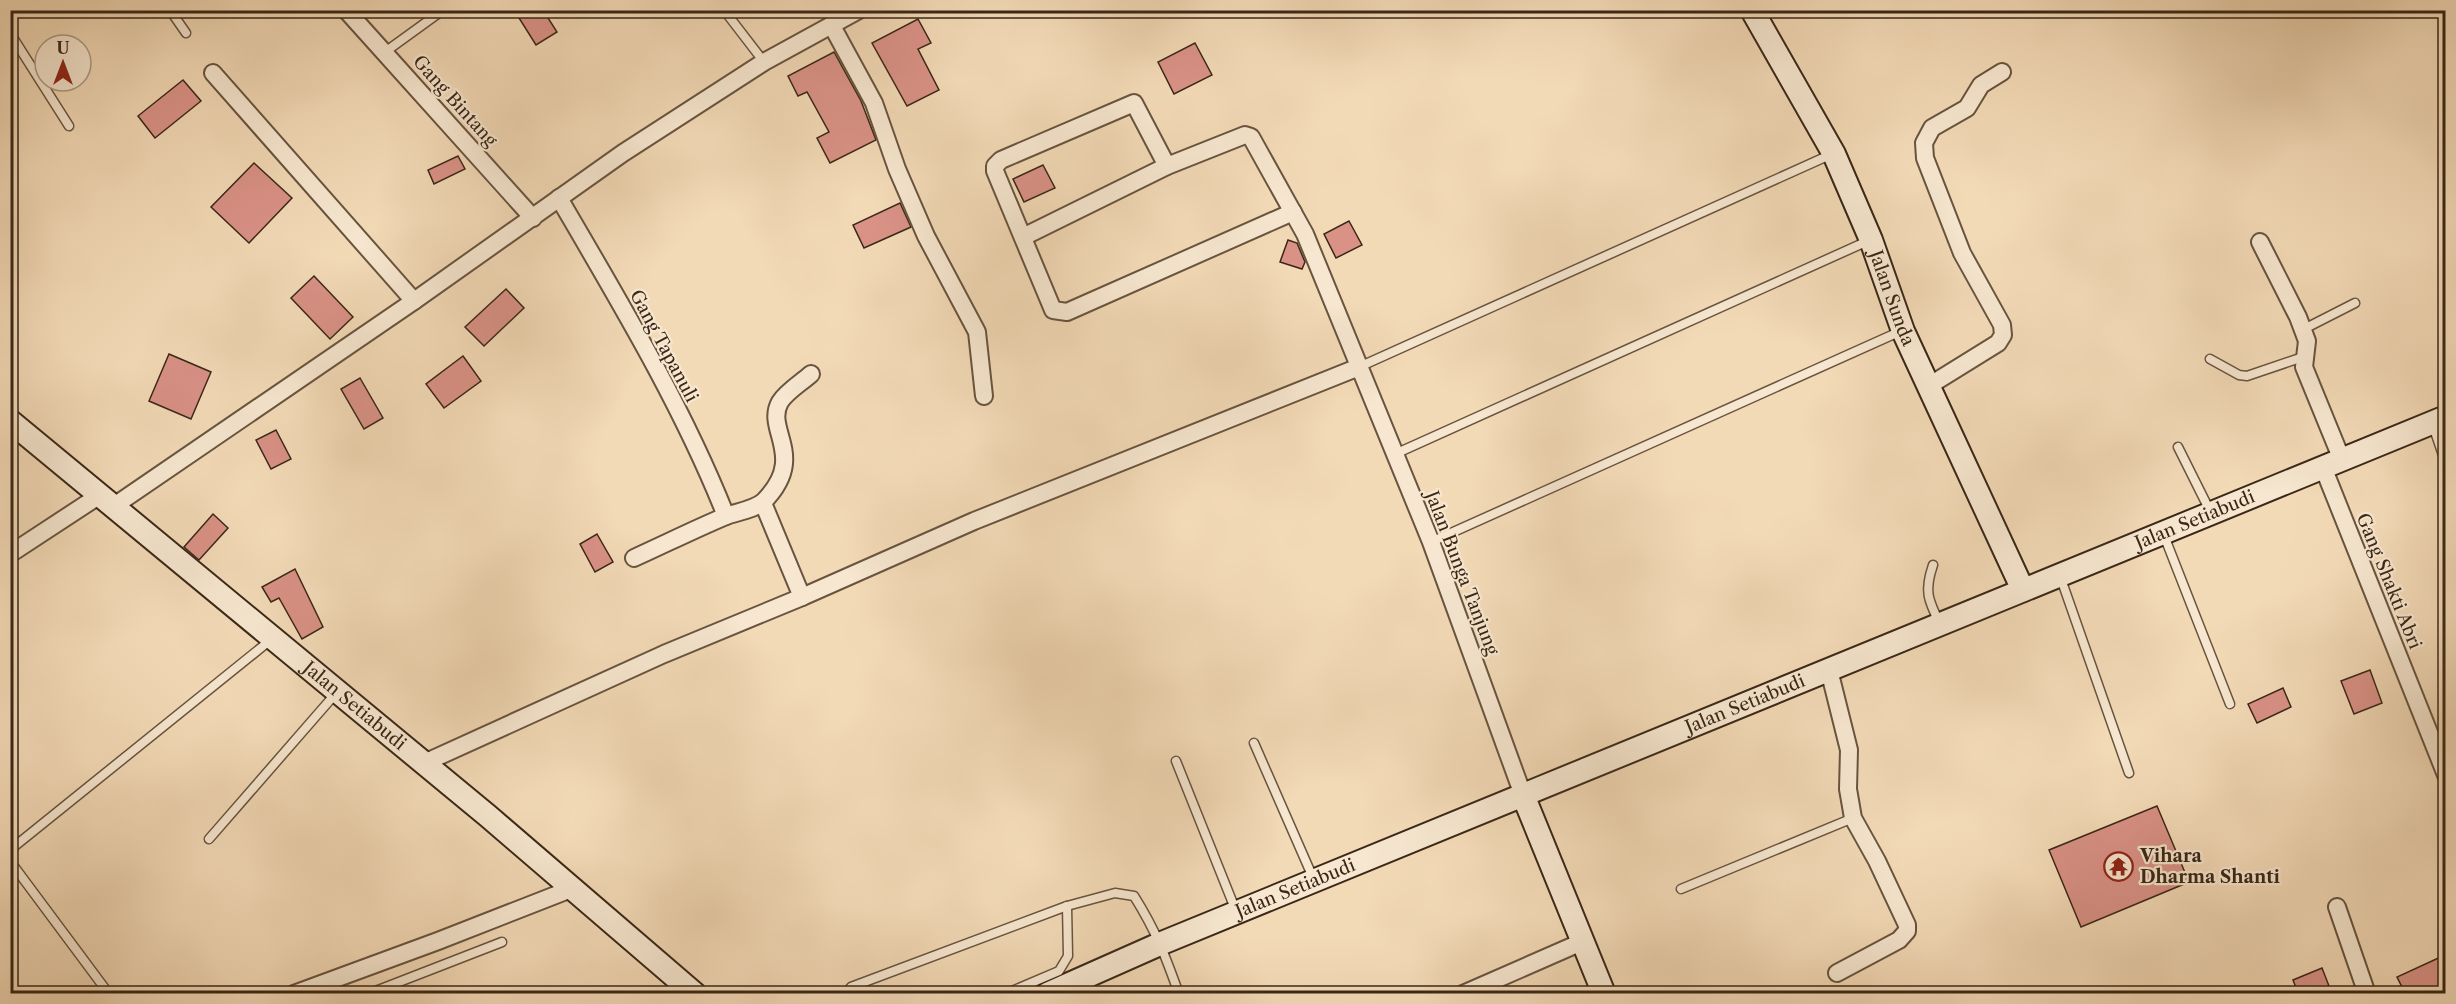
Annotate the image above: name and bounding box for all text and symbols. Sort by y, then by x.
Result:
north arrow [33,33,93,93]
text: U [57,38,70,58]
street label: Gang Bintang [408,51,502,152]
street label: Jalan Sunda [1863,244,1920,350]
street label: Gang Tapanuli [625,286,703,406]
street label: Jalan Bunga Tanjung [1419,485,1504,659]
street label: Jalan Setiabudi [2129,485,2258,555]
street label: Gang Shakti Abri [2352,510,2426,653]
street label: Jalan Setiabudi [296,655,411,755]
street label: Jalan Setiabudi [1679,670,1809,740]
place label: Vihara Dharma Shanti [2139,845,2280,888]
temple icon: Vihara Dharma Shanti [2103,850,2135,882]
street label: Jalan Setiabudi [1230,854,1359,924]

